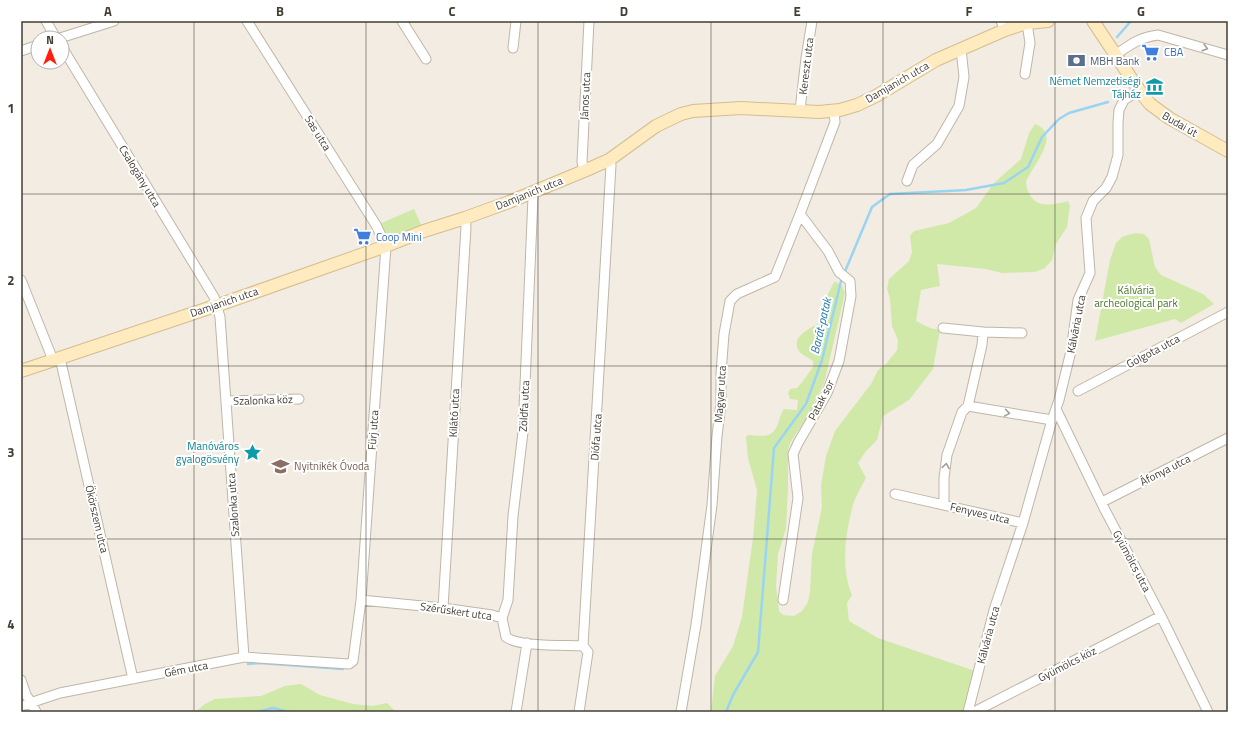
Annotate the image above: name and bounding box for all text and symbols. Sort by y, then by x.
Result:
text: A [104,1,112,21]
text: B [276,1,284,21]
text: C [448,1,456,21]
text: D [620,1,628,21]
text: E [793,1,801,21]
text: F [966,1,973,21]
text: G [1137,1,1145,21]
north arrow [30,30,70,70]
text: N [46,32,54,48]
street label: Kereszt utca [795,36,817,95]
supermarket icon: CBA [1141,42,1161,62]
one-way arrow [1201,43,1208,52]
place label: CBA [1164,44,1184,60]
bank icon: MBH Bank [1067,51,1087,71]
place label: MBH Bank [1090,53,1140,69]
street label: Damjanich utca [862,57,932,107]
street label: János utca [576,71,594,120]
place label: Német Nemzetiségi Tájház [1049,73,1141,102]
museum icon: Német Nemzetiségi Tájház [1144,77,1164,97]
text: 1 [7,98,15,118]
street label: Budai út [1159,107,1201,141]
street label: Sas utca [301,112,335,154]
street label: Csalogány utca [115,142,165,210]
street label: Damjanich utca [493,172,565,214]
supermarket icon: Coop Mini [353,227,373,247]
place label: Coop Mini [376,229,422,245]
text: 2 [7,270,15,290]
park label: Kálvária archeological park [1094,282,1178,311]
street label: Damjanich utca [188,283,261,321]
street label: Kálvária utca [1063,293,1090,355]
water label: Barát-patak [805,294,837,356]
street label: Golgota utca [1123,330,1183,372]
street label: Magyar utca [710,364,730,423]
street label: Patak sor [804,377,838,423]
street label: Zöldfa utca [515,379,533,432]
street label: Kilátó utca [445,388,463,438]
street label: Szalonka köz [233,391,293,409]
one-way arrow [1004,408,1010,417]
street label: Fürj utca [364,409,382,451]
street label: Diófa utca [586,413,606,461]
place label: Manóváros gyalogösvény [176,438,240,467]
text: 3 [7,442,15,462]
place icon: Manóváros gyalogösvény [242,442,262,462]
street label: Áfonya utca [1137,450,1193,490]
school or university icon: Nyitnikék Óvoda [271,456,291,476]
place label: Nyitnikék Óvoda [294,458,370,474]
one-way arrow [941,463,950,469]
street label: Szalonka utca [223,472,243,537]
street label: Ökörszem utca [81,483,113,555]
street label: Fenyves utca [949,498,1012,528]
street label: Gyümölcs utca [1109,527,1155,595]
street label: Szérűskert utca [419,598,493,624]
street label: Kálvária utca [973,604,1004,666]
text: 4 [7,614,15,634]
street label: Gyümölcs köz [1035,642,1099,686]
street label: Gém utca [163,657,210,681]

